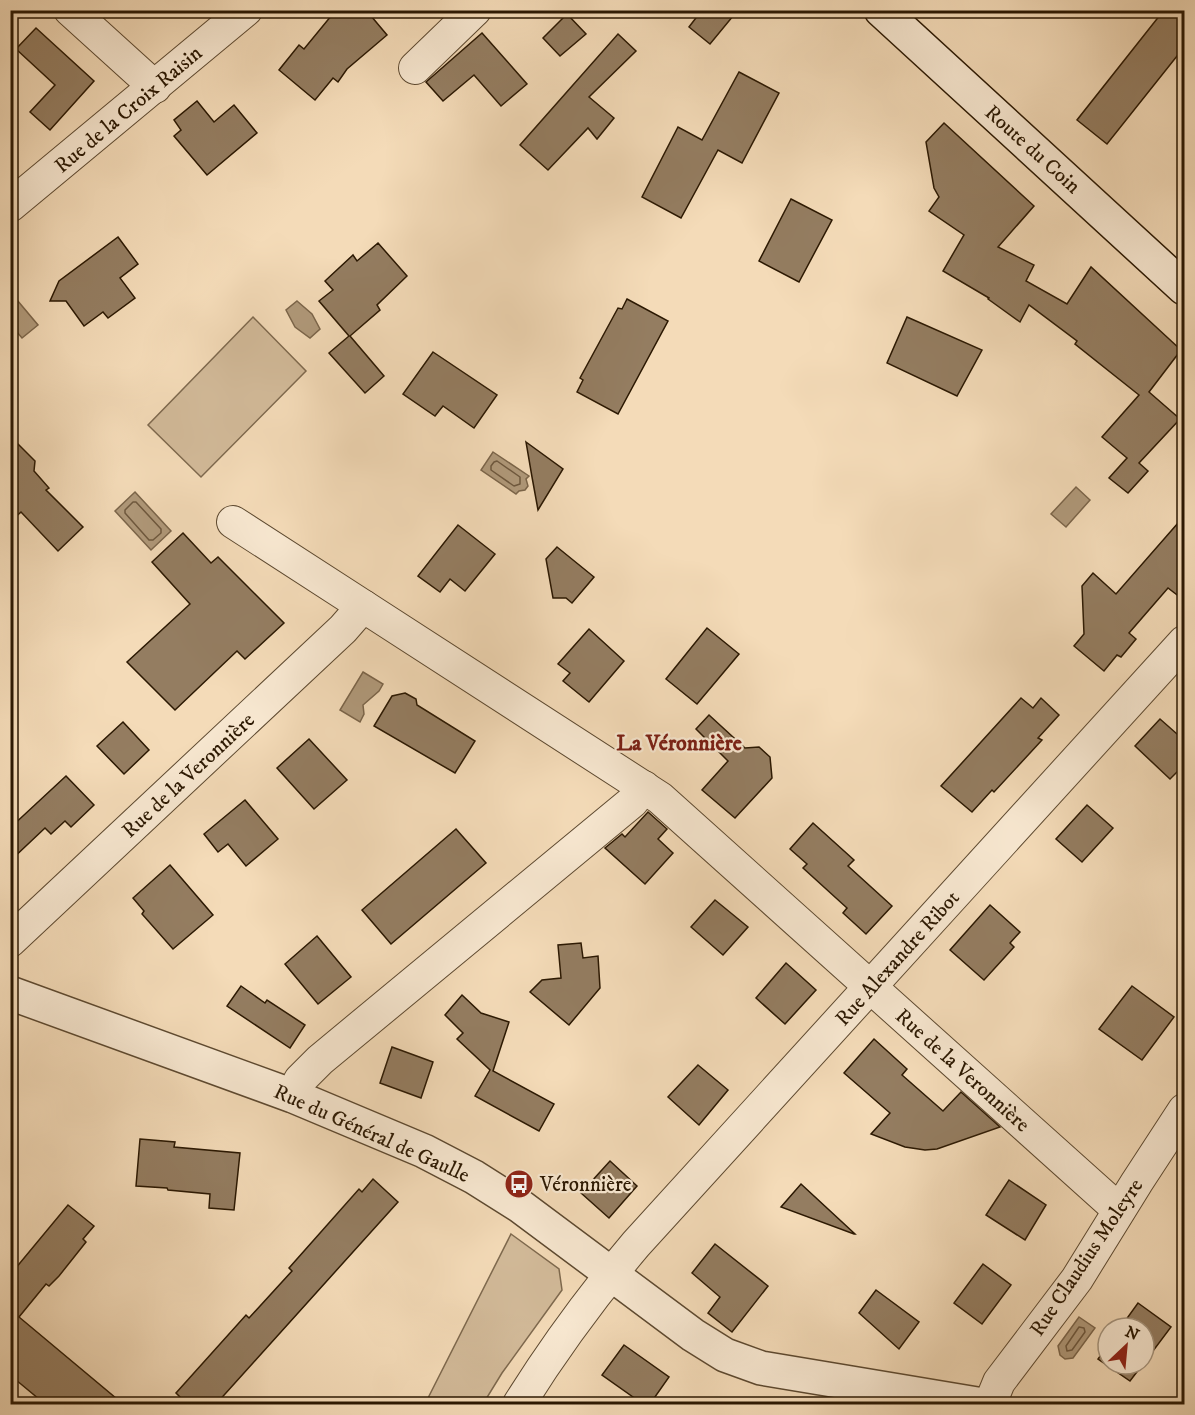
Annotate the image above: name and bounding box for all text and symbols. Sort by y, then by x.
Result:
street label: Rue de la Croix Raisin [50,40,208,179]
street label: Route du Coin [979,100,1086,200]
street label: Rue de la Veronnière [117,707,261,844]
district label: La Véronnière [616,730,742,757]
street label: Rue Alexandre Ribot [830,885,966,1032]
street label: Rue de la Veronnière [890,1003,1035,1138]
street label: Rue du Général de Gaulle [270,1079,474,1189]
bus stop icon: Véronnière [503,1168,535,1200]
place label: Véronnière [539,1172,632,1198]
street label: Rue Claudius Moleyre [1024,1174,1149,1341]
north arrow [1096,1316,1156,1376]
text: N [1122,1322,1142,1345]

